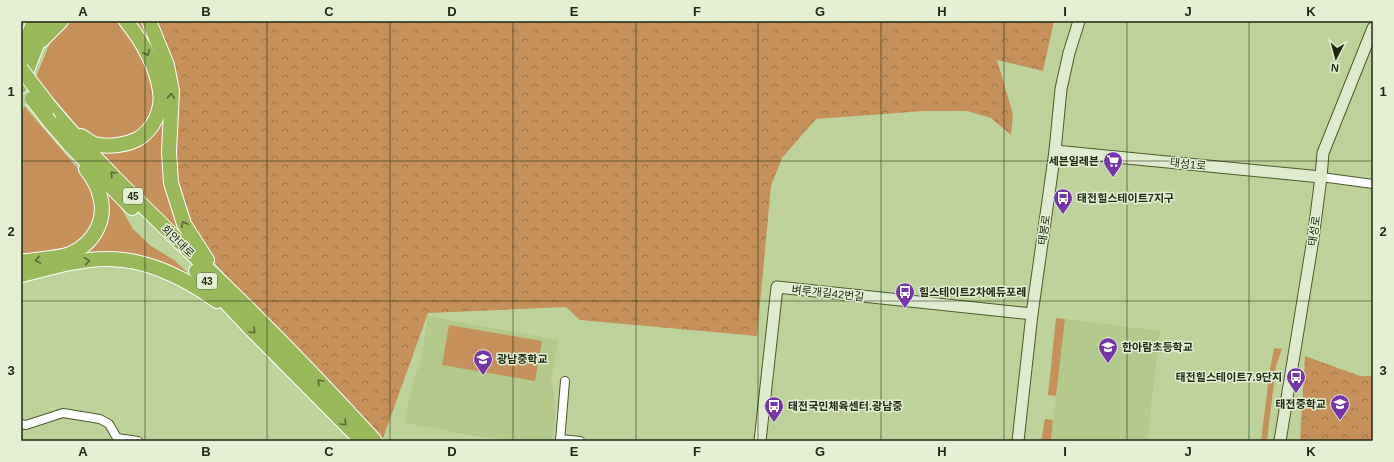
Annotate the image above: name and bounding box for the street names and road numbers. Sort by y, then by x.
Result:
street label: 태성1로 [1169,156,1207,172]
road number: 45 [123,188,143,204]
street label: 태봉로 [1036,214,1052,246]
street label: 태성로 [1306,215,1322,247]
street label: 회안대로 [159,223,197,259]
road number: 43 [197,273,217,289]
street label: 벼루개길42번길 [791,283,865,303]

